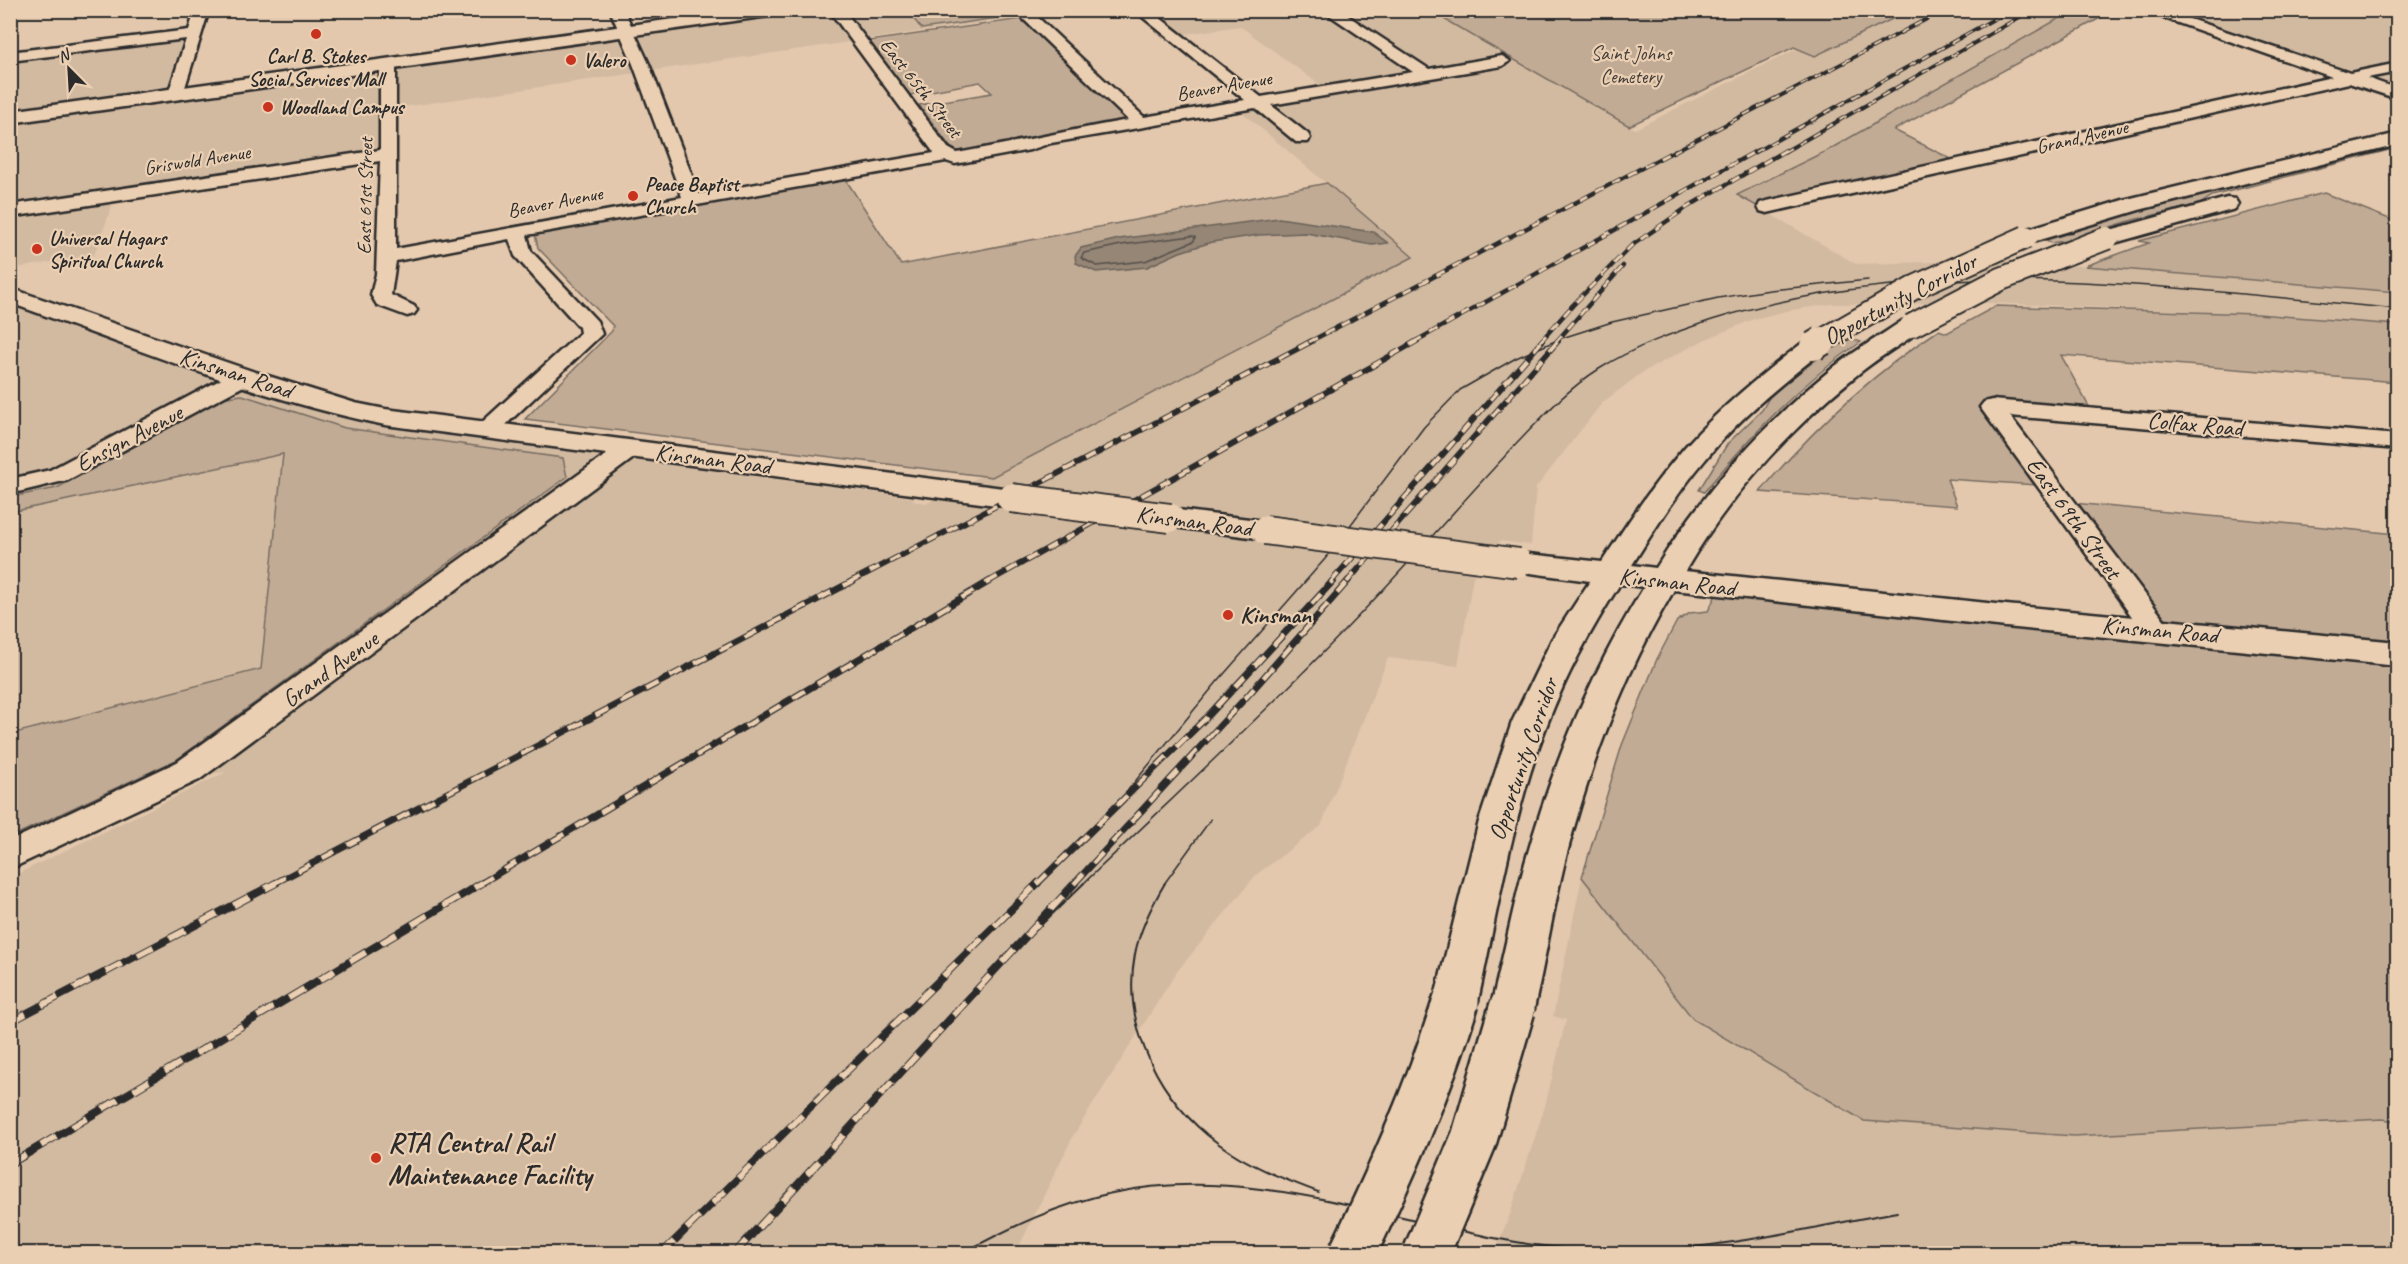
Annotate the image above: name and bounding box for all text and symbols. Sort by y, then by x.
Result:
marker: Carl B. Stokes Social Services Mall [309,27,323,41]
street label: East 65th Street [874,33,969,145]
north arrow [39,39,99,99]
park label: Saint Johns Cemetery [1591,41,1673,89]
text: N [55,44,75,67]
place label: Carl B. Stokes Social Services Mall [248,44,387,92]
place label: Valero [583,48,627,73]
marker: Valero [564,53,578,67]
street label: Beaver Avenue [1174,65,1275,107]
place label: Woodland Campus [280,95,406,120]
marker: Woodland Campus [261,100,275,114]
street label: Grand Avenue [2034,114,2132,160]
street label: East 61st Street [351,135,379,255]
street label: Griswold Avenue [142,139,253,181]
place label: Peace Baptist Church [645,172,741,220]
street label: Beaver Avenue [505,180,606,223]
marker: Peace Baptist Church [626,189,640,203]
place label: Universal Hagars Spiritual Church [49,226,168,274]
marker: Universal Hagars Spiritual Church [30,242,44,256]
street label: Opportunity Corridor [1818,245,1984,352]
street label: Kinsman Road [176,341,299,406]
street label: Ensign Avenue [70,396,189,479]
street label: Colfax Road [2146,405,2247,443]
street label: Kinsman Road [653,437,776,481]
street label: East 69th Street [2020,451,2129,586]
street label: Kinsman Road [1134,499,1257,543]
street label: Kinsman Road [1618,561,1740,603]
place label: Kinsman [1240,600,1312,630]
marker: Kinsman [1221,608,1235,622]
street label: Kinsman Road [2101,610,2223,650]
street label: Grand Avenue [276,623,386,714]
street label: Opportunity Corridor [1481,672,1566,844]
place label: RTA Central Rail Maintenance Facility [388,1125,595,1192]
marker: RTA Central Rail Maintenance Facility [369,1151,383,1165]

